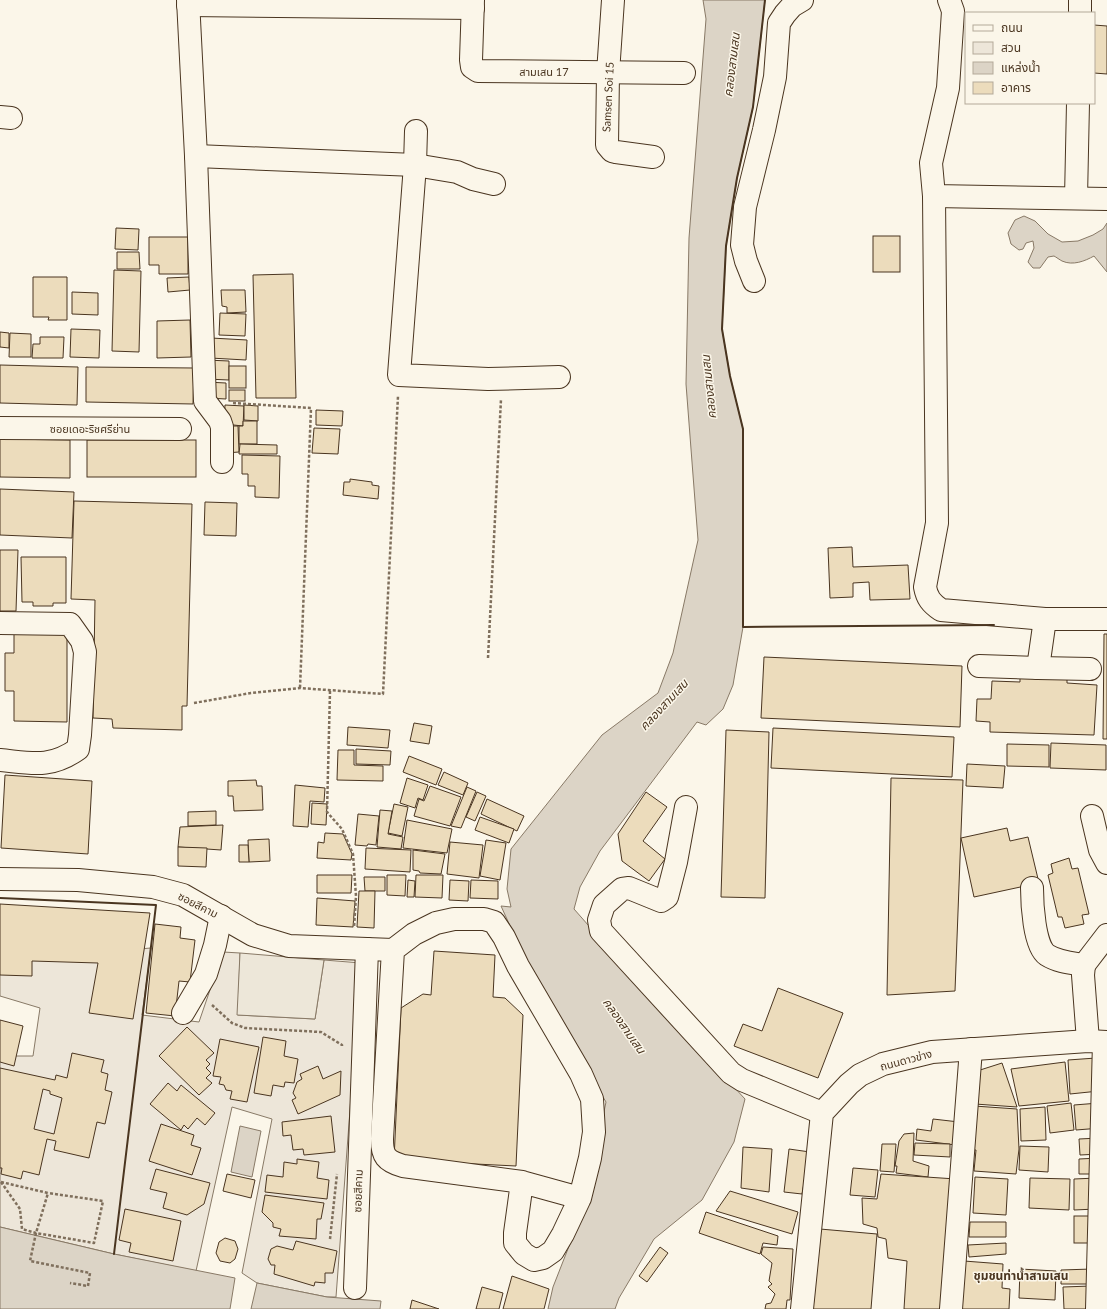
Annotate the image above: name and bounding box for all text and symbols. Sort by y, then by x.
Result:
legend [965,12,1095,104]
text: ถนน [1001,20,1023,35]
water label: คลองสามเสน [720,31,743,98]
text: สวน [1001,40,1021,55]
text: แหล่งน้ำ [1001,59,1040,75]
street label: Samsen Soi 15 [599,62,616,132]
street label: สามเสน 17 [519,65,569,78]
text: อาคาร [1001,80,1031,95]
water label: คลองสามเสน [698,354,719,420]
street label: ซอยเดอะริชศรีย่าน [50,422,130,435]
water label: คลองสามเสน [636,676,691,733]
street label: ซอยสีคาม [176,889,220,920]
water label: คลองสามเสน [600,995,649,1057]
street label: ถนนดาวข่าง [879,1046,933,1073]
street label: ซอยสีคาม [350,1169,365,1213]
district label: ชุมชนท่าน้ำสามเสน [973,1267,1069,1283]

